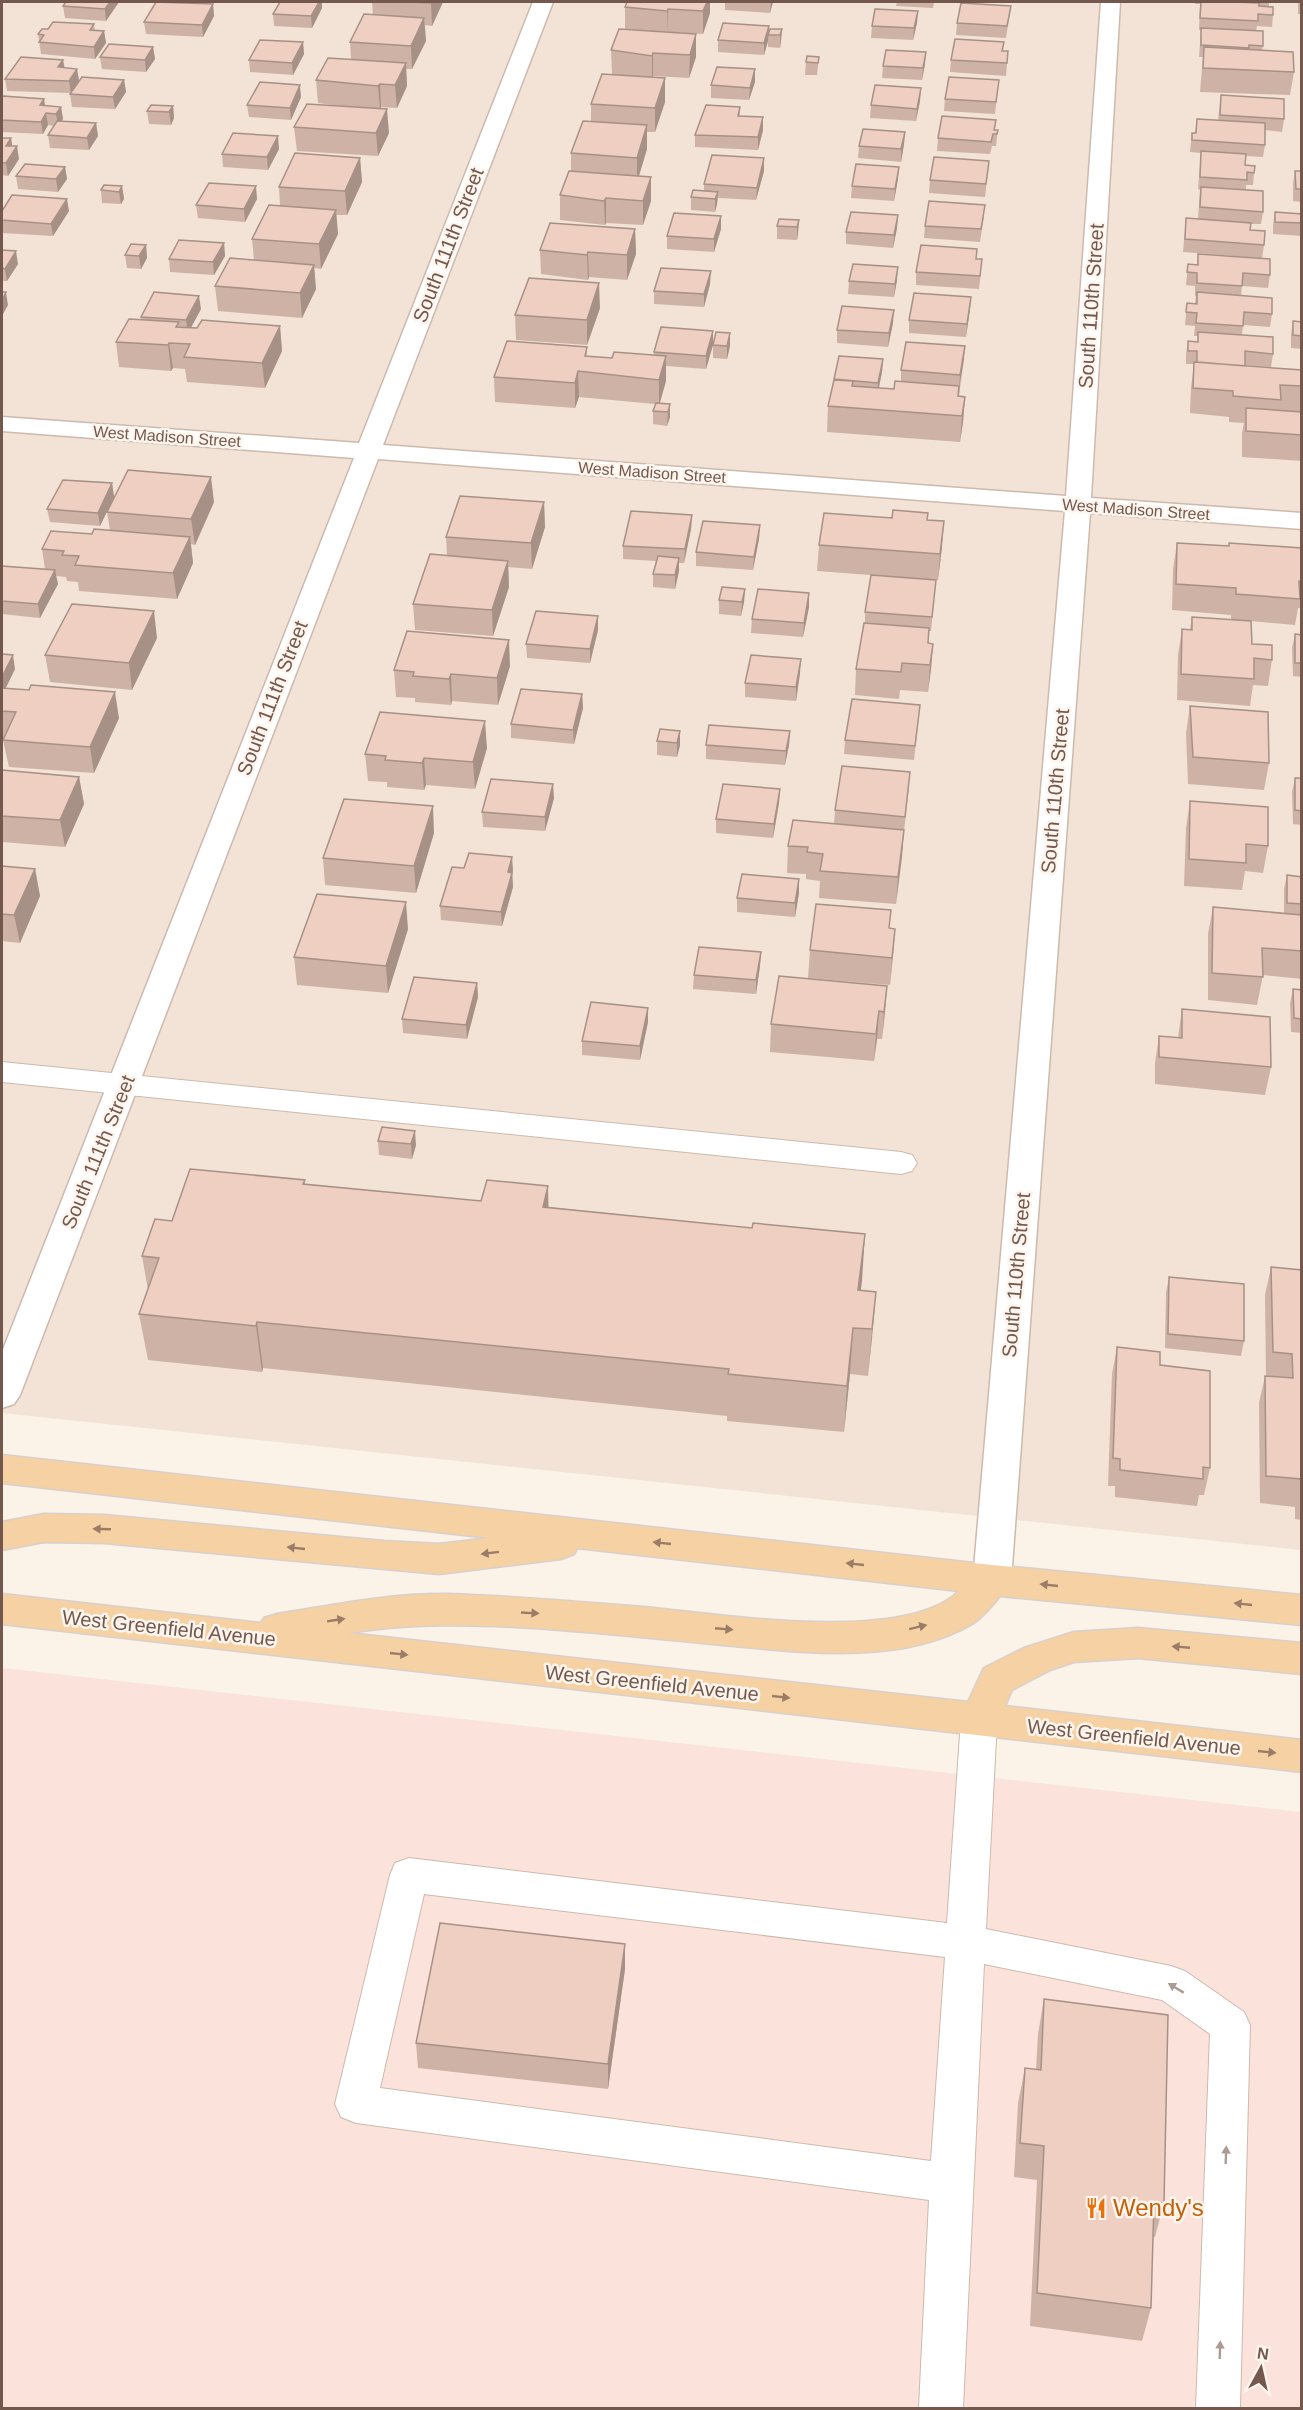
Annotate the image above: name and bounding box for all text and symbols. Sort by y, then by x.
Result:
street label: South 111th Street [408,164,488,325]
street label: South 110th Street [1074,222,1108,389]
street label: West Madison Street [92,423,242,450]
street label: West Madison Street [577,459,727,486]
street label: West Madison Street [1061,496,1211,523]
street label: South 111th Street [232,617,312,778]
street label: South 110th Street [1037,707,1073,874]
street label: South 111th Street [57,1072,139,1232]
street label: South 110th Street [998,1191,1034,1358]
one-way arrow [92,1524,111,1534]
one-way arrow [652,1538,671,1548]
one-way arrow [286,1543,305,1553]
one-way arrow [481,1549,500,1558]
one-way arrow [846,1560,865,1569]
one-way arrow [1040,1580,1059,1590]
one-way arrow [1234,1599,1253,1609]
street label: West Greenfield Avenue [61,1606,277,1650]
one-way arrow [520,1608,539,1617]
one-way arrow [326,1615,345,1624]
one-way arrow [909,1621,927,1631]
one-way arrow [715,1624,734,1634]
one-way arrow [1171,1642,1190,1652]
one-way arrow [390,1649,409,1659]
street label: West Greenfield Avenue [544,1661,760,1705]
one-way arrow [771,1692,790,1702]
street label: West Greenfield Avenue [1026,1715,1242,1759]
one-way arrow [1257,1747,1276,1757]
one-way arrow [1168,1983,1184,1994]
one-way arrow [1221,2146,1230,2165]
place label: Wendy's [1113,2194,1204,2221]
restaurant icon: Wendy's [1084,2196,1108,2220]
north arrow [1231,2338,1291,2398]
one-way arrow [1215,2341,1225,2360]
text: N [1256,2344,1270,2363]

